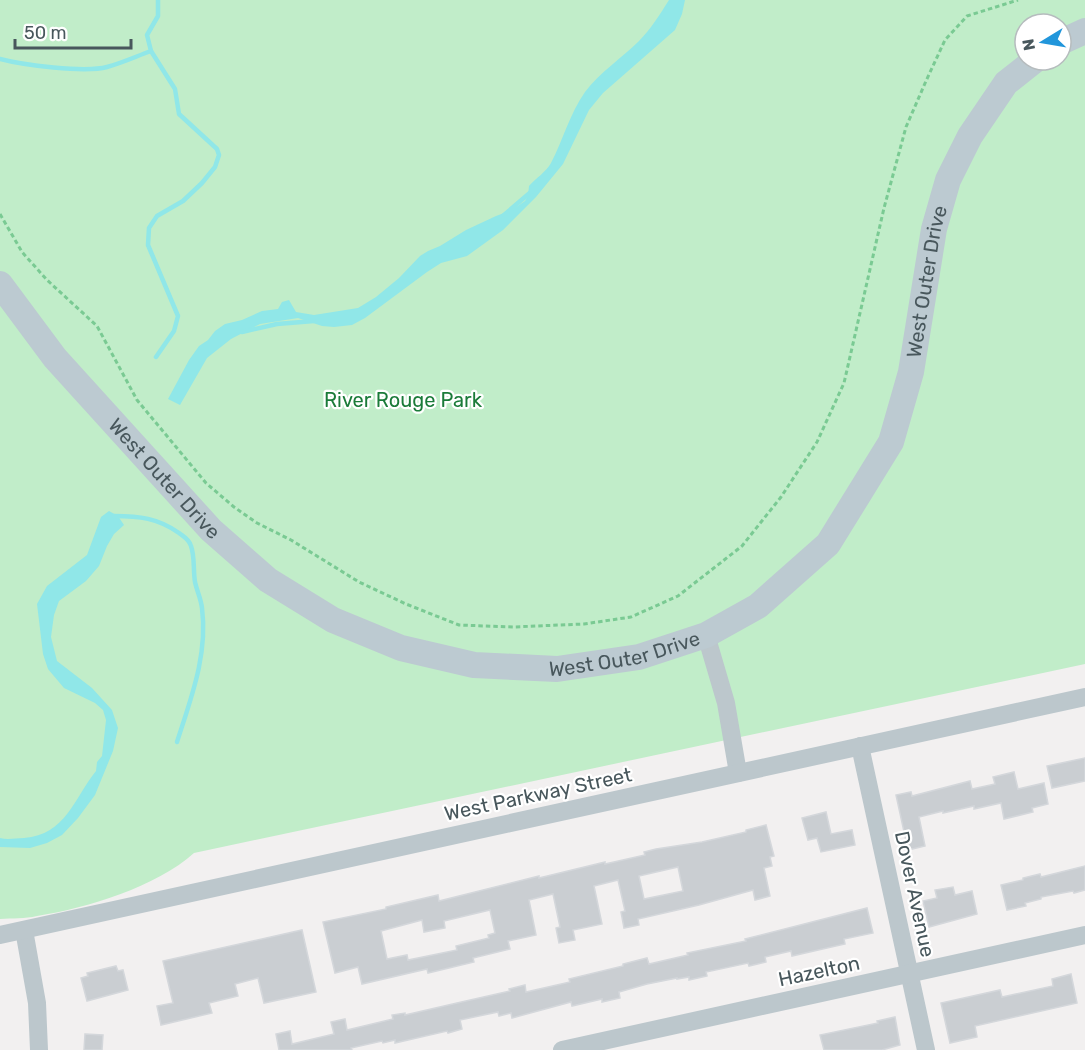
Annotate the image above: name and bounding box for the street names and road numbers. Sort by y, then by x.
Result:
street label: West Outer Drive [901,202,952,360]
street label: West Outer Drive [104,413,225,544]
street label: West Outer Drive [548,626,703,681]
street label: West Parkway Street [442,762,634,826]
street label: Dover Avenue [890,829,940,959]
street label: Hazelton [776,951,862,991]

